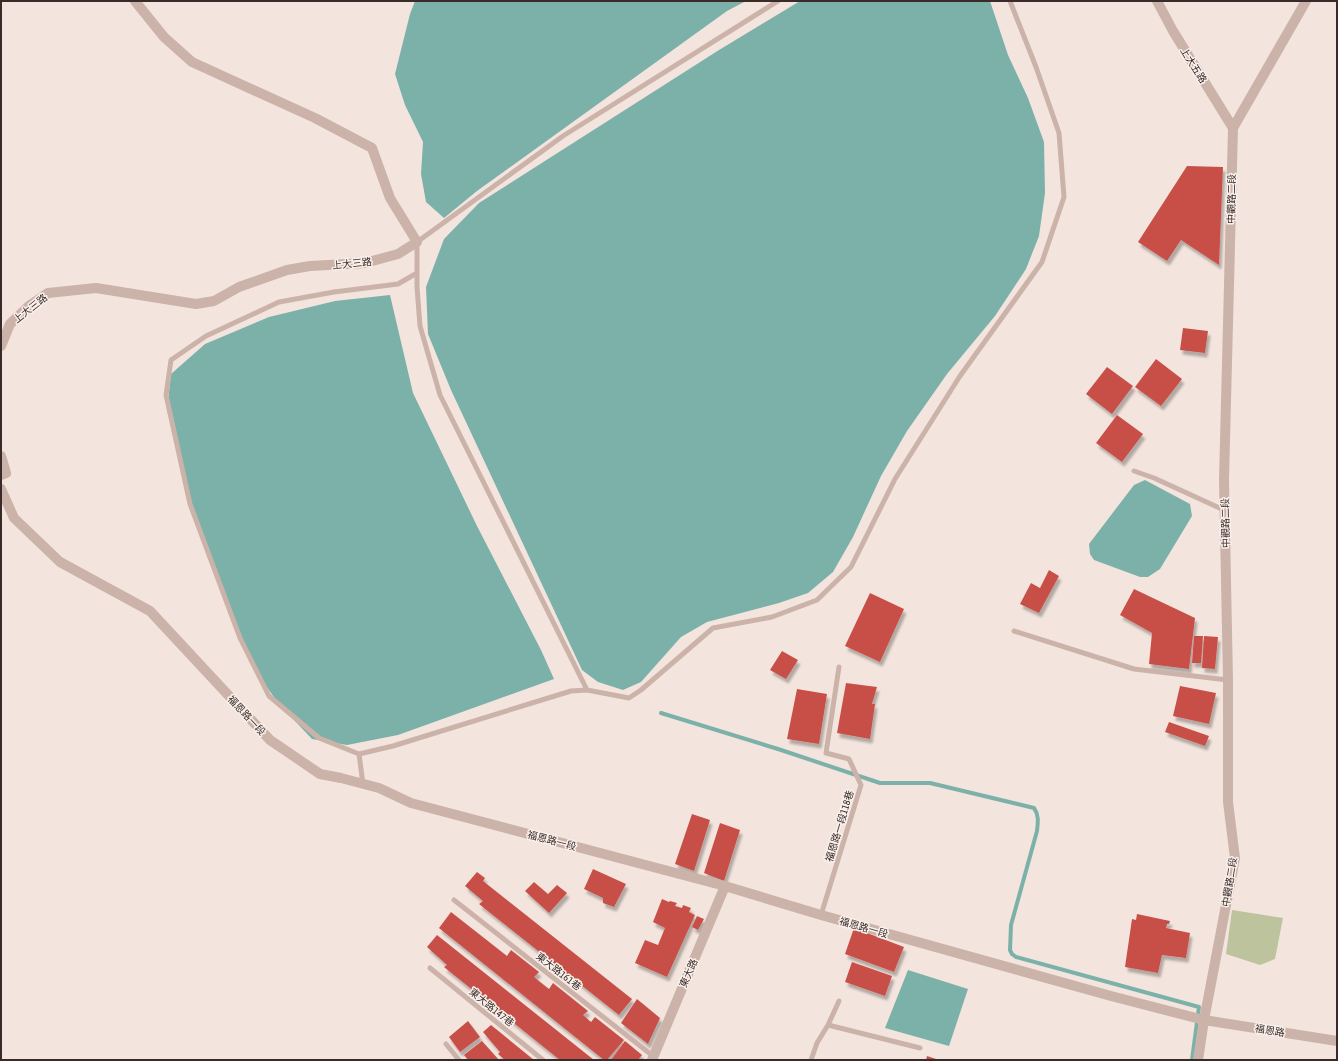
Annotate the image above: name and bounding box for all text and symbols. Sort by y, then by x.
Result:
street label: 上大五路 [1178,45,1209,85]
street label: 中觀路二段 [1226,174,1237,224]
street label: 上大三路 [332,256,373,271]
street label: 上大三路 [11,292,49,325]
street label: 中觀路二段 [1220,498,1231,548]
street label: 福恩路一段 [226,693,268,737]
street label: 福恩路一段118巷 [823,789,856,863]
street label: 福恩路一段 [526,829,577,852]
street label: 中觀路二段 [1220,857,1239,908]
street label: 福恩路一段 [838,915,889,940]
street label: 東大路161巷 [534,950,583,992]
street label: 東大路 [678,957,699,989]
street label: 東大路147巷 [467,986,516,1029]
street label: 福恩路 [1254,1023,1286,1038]

